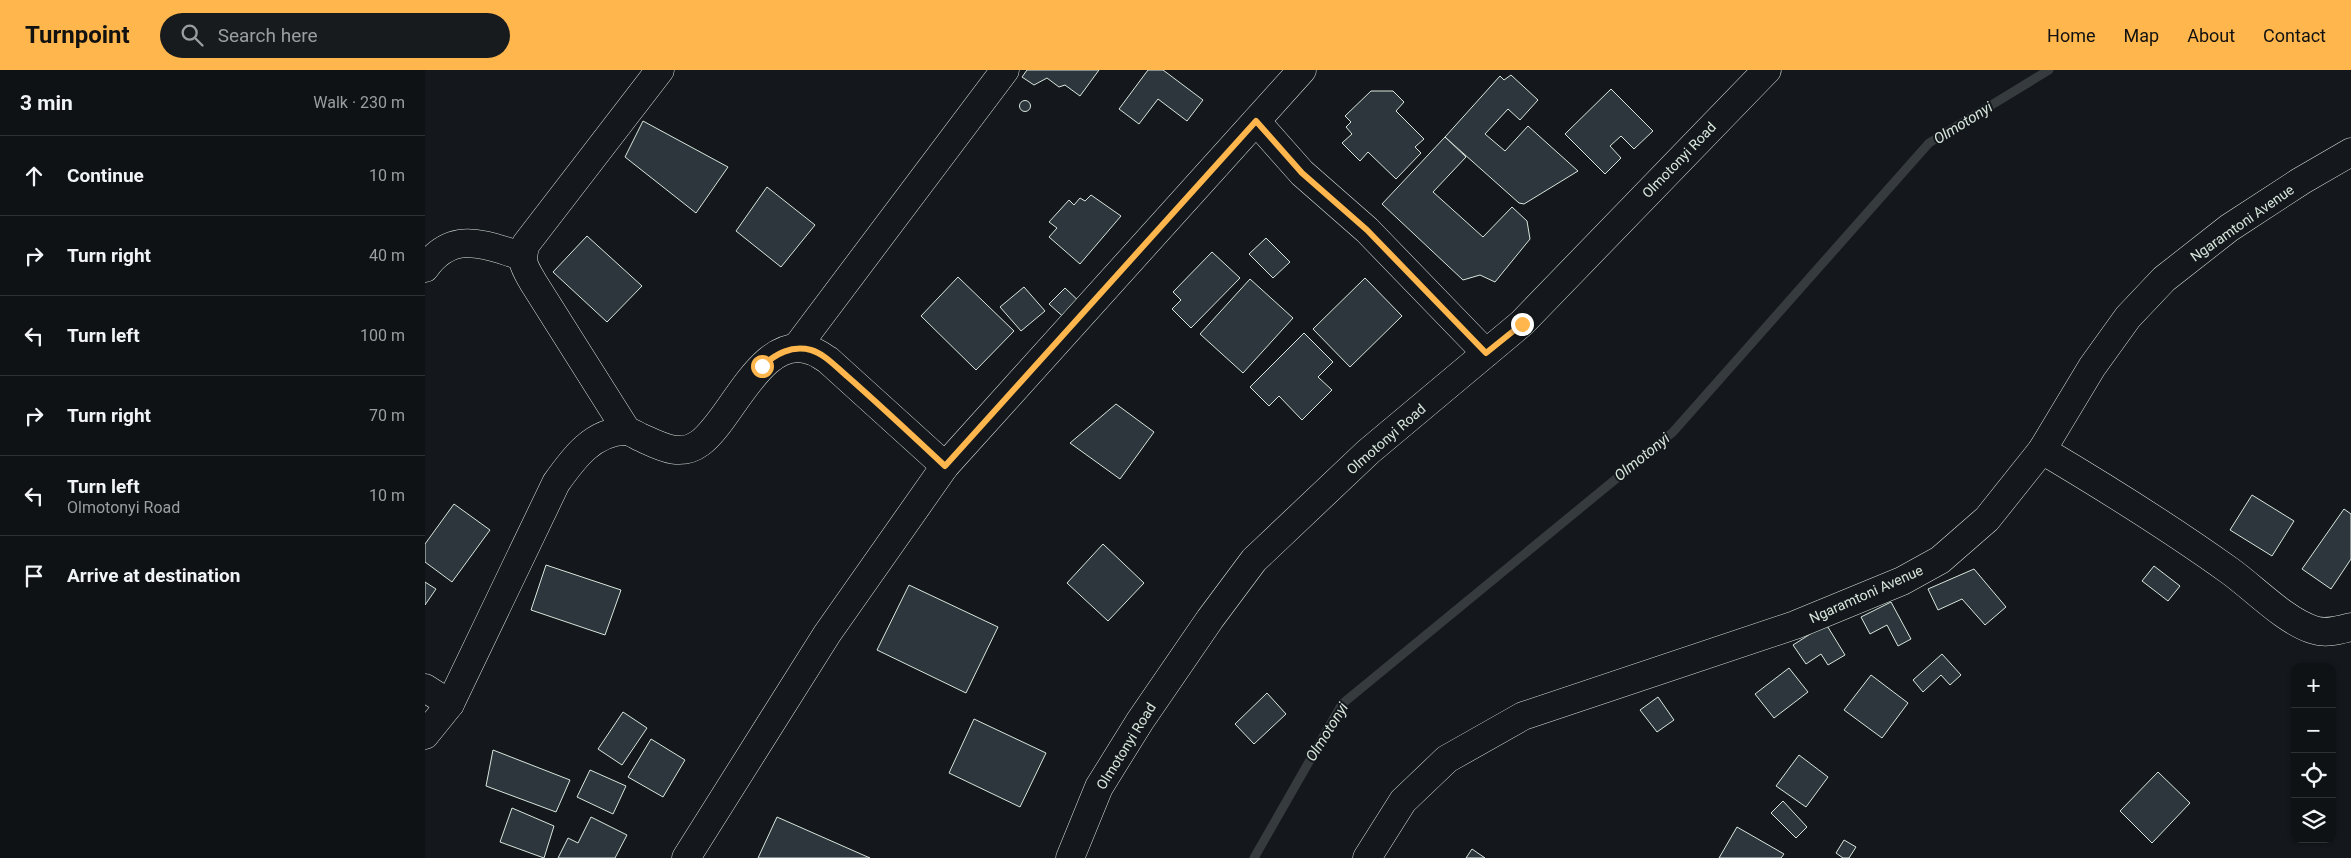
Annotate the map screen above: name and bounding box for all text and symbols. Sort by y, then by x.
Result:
search box [160,13,510,58]
text: Turnpoint [25,21,130,49]
icon: search [178,21,206,49]
text: Search here [218,24,318,47]
text: Home [2047,25,2096,46]
text: Map [2124,25,2159,46]
text: About [2187,25,2235,46]
text: Contact [2263,25,2326,46]
text: 3 min [20,91,73,115]
text: Walk · 230 m [313,93,405,112]
water label: Olmotonyi [1930,98,1996,148]
street label: Olmotonyi Road [1639,119,1719,201]
icon: ahead [20,162,48,190]
text: Continue [67,164,144,187]
text: 10 m [369,166,405,185]
street label: Ngaramtoni Avenue [2187,181,2297,265]
icon: right [20,242,48,270]
text: Turn right [67,244,151,267]
text: 40 m [369,246,405,265]
route end [1511,313,1534,336]
icon: left [20,322,48,350]
text: Turn left [67,324,140,347]
text: 100 m [360,326,405,345]
route start [751,355,774,378]
street label: Olmotonyi Road [1343,400,1429,478]
icon: right [20,402,48,430]
text: Turn right [67,404,151,427]
text: 70 m [369,406,405,425]
water label: Olmotonyi [1611,429,1674,485]
text: Turn left [67,475,140,498]
icon: left [20,482,48,510]
text: 10 m [369,486,405,505]
text: Olmotonyi Road [67,498,180,517]
icon: arrive [20,562,48,590]
street label: Ngaramtoni Avenue [1807,562,1925,626]
text: Arrive at destination [67,564,240,587]
map controls [2291,663,2336,843]
button: + [2291,663,2336,708]
water label: Olmotonyi [1302,699,1352,765]
street label: Olmotonyi Road [1093,700,1159,792]
button: − [2291,708,2336,753]
button: locate [2291,753,2336,798]
button: layers [2291,798,2336,843]

